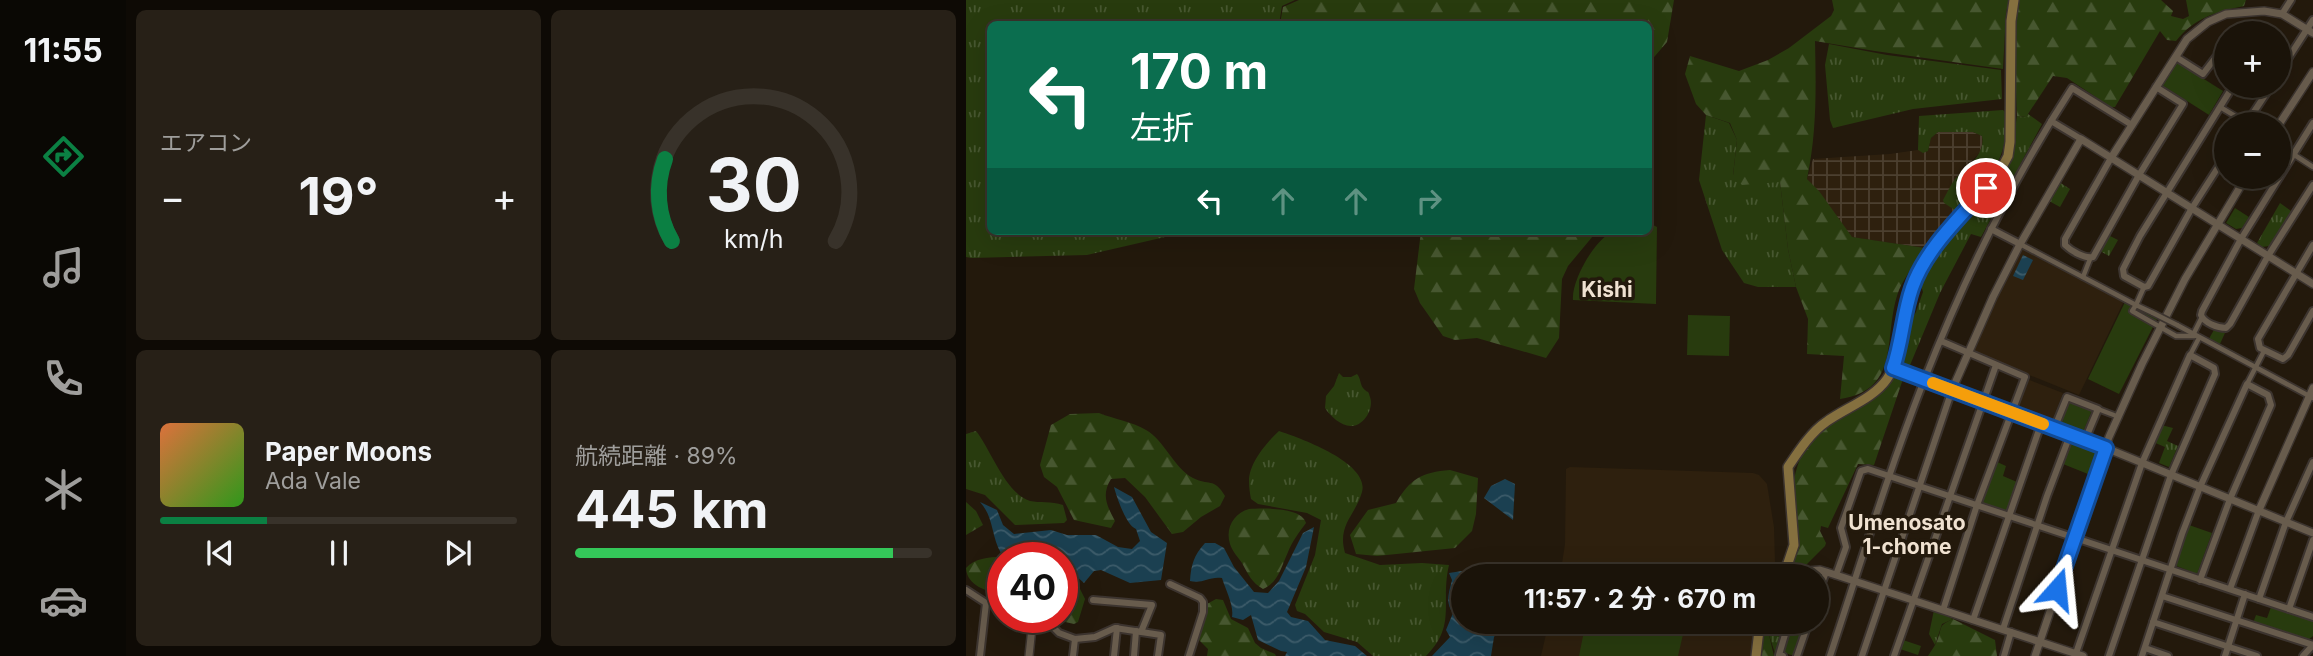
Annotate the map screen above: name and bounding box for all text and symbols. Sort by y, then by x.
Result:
map controls [2214,21,2291,189]
button: + [2214,21,2291,98]
text: 11:55 [23,31,103,70]
text: 170 m [1130,42,1268,101]
icon: left [1015,49,1106,140]
text: 左折 [1130,108,1194,147]
button: − [2214,112,2291,189]
text: エアコン [160,129,252,157]
icon: directions [39,132,88,181]
text: 30 [705,140,802,229]
pin [1956,158,2016,218]
text: 19° [298,165,379,228]
icon: arrive [1967,169,2005,207]
text: − [160,174,185,220]
text: + [492,174,517,220]
icon: left [1191,182,1229,220]
icon: ahead [1264,182,1302,220]
icon: ahead [1337,182,1375,220]
icon: right [1410,182,1448,220]
text: km/h [724,224,783,254]
icon: music [39,243,88,292]
district label: Kishi [1581,277,1633,302]
icon: phone [39,354,88,403]
text: Paper Moons [265,436,432,467]
text: 航続距離 · 89% [575,442,738,470]
icon: climate [39,465,88,514]
text: Ada Vale [265,467,361,495]
text: 445 km [575,478,769,541]
district label: Umenosato 1-chome [1848,510,1966,559]
icon: previous [201,534,239,572]
icon: pause [320,534,358,572]
icon: next [439,534,477,572]
speed limit sign: 40 [987,542,1078,633]
position arrow [2020,552,2094,626]
icon: car [39,576,88,625]
text: 11:57 · 2 分 · 670 m [1524,583,1756,614]

